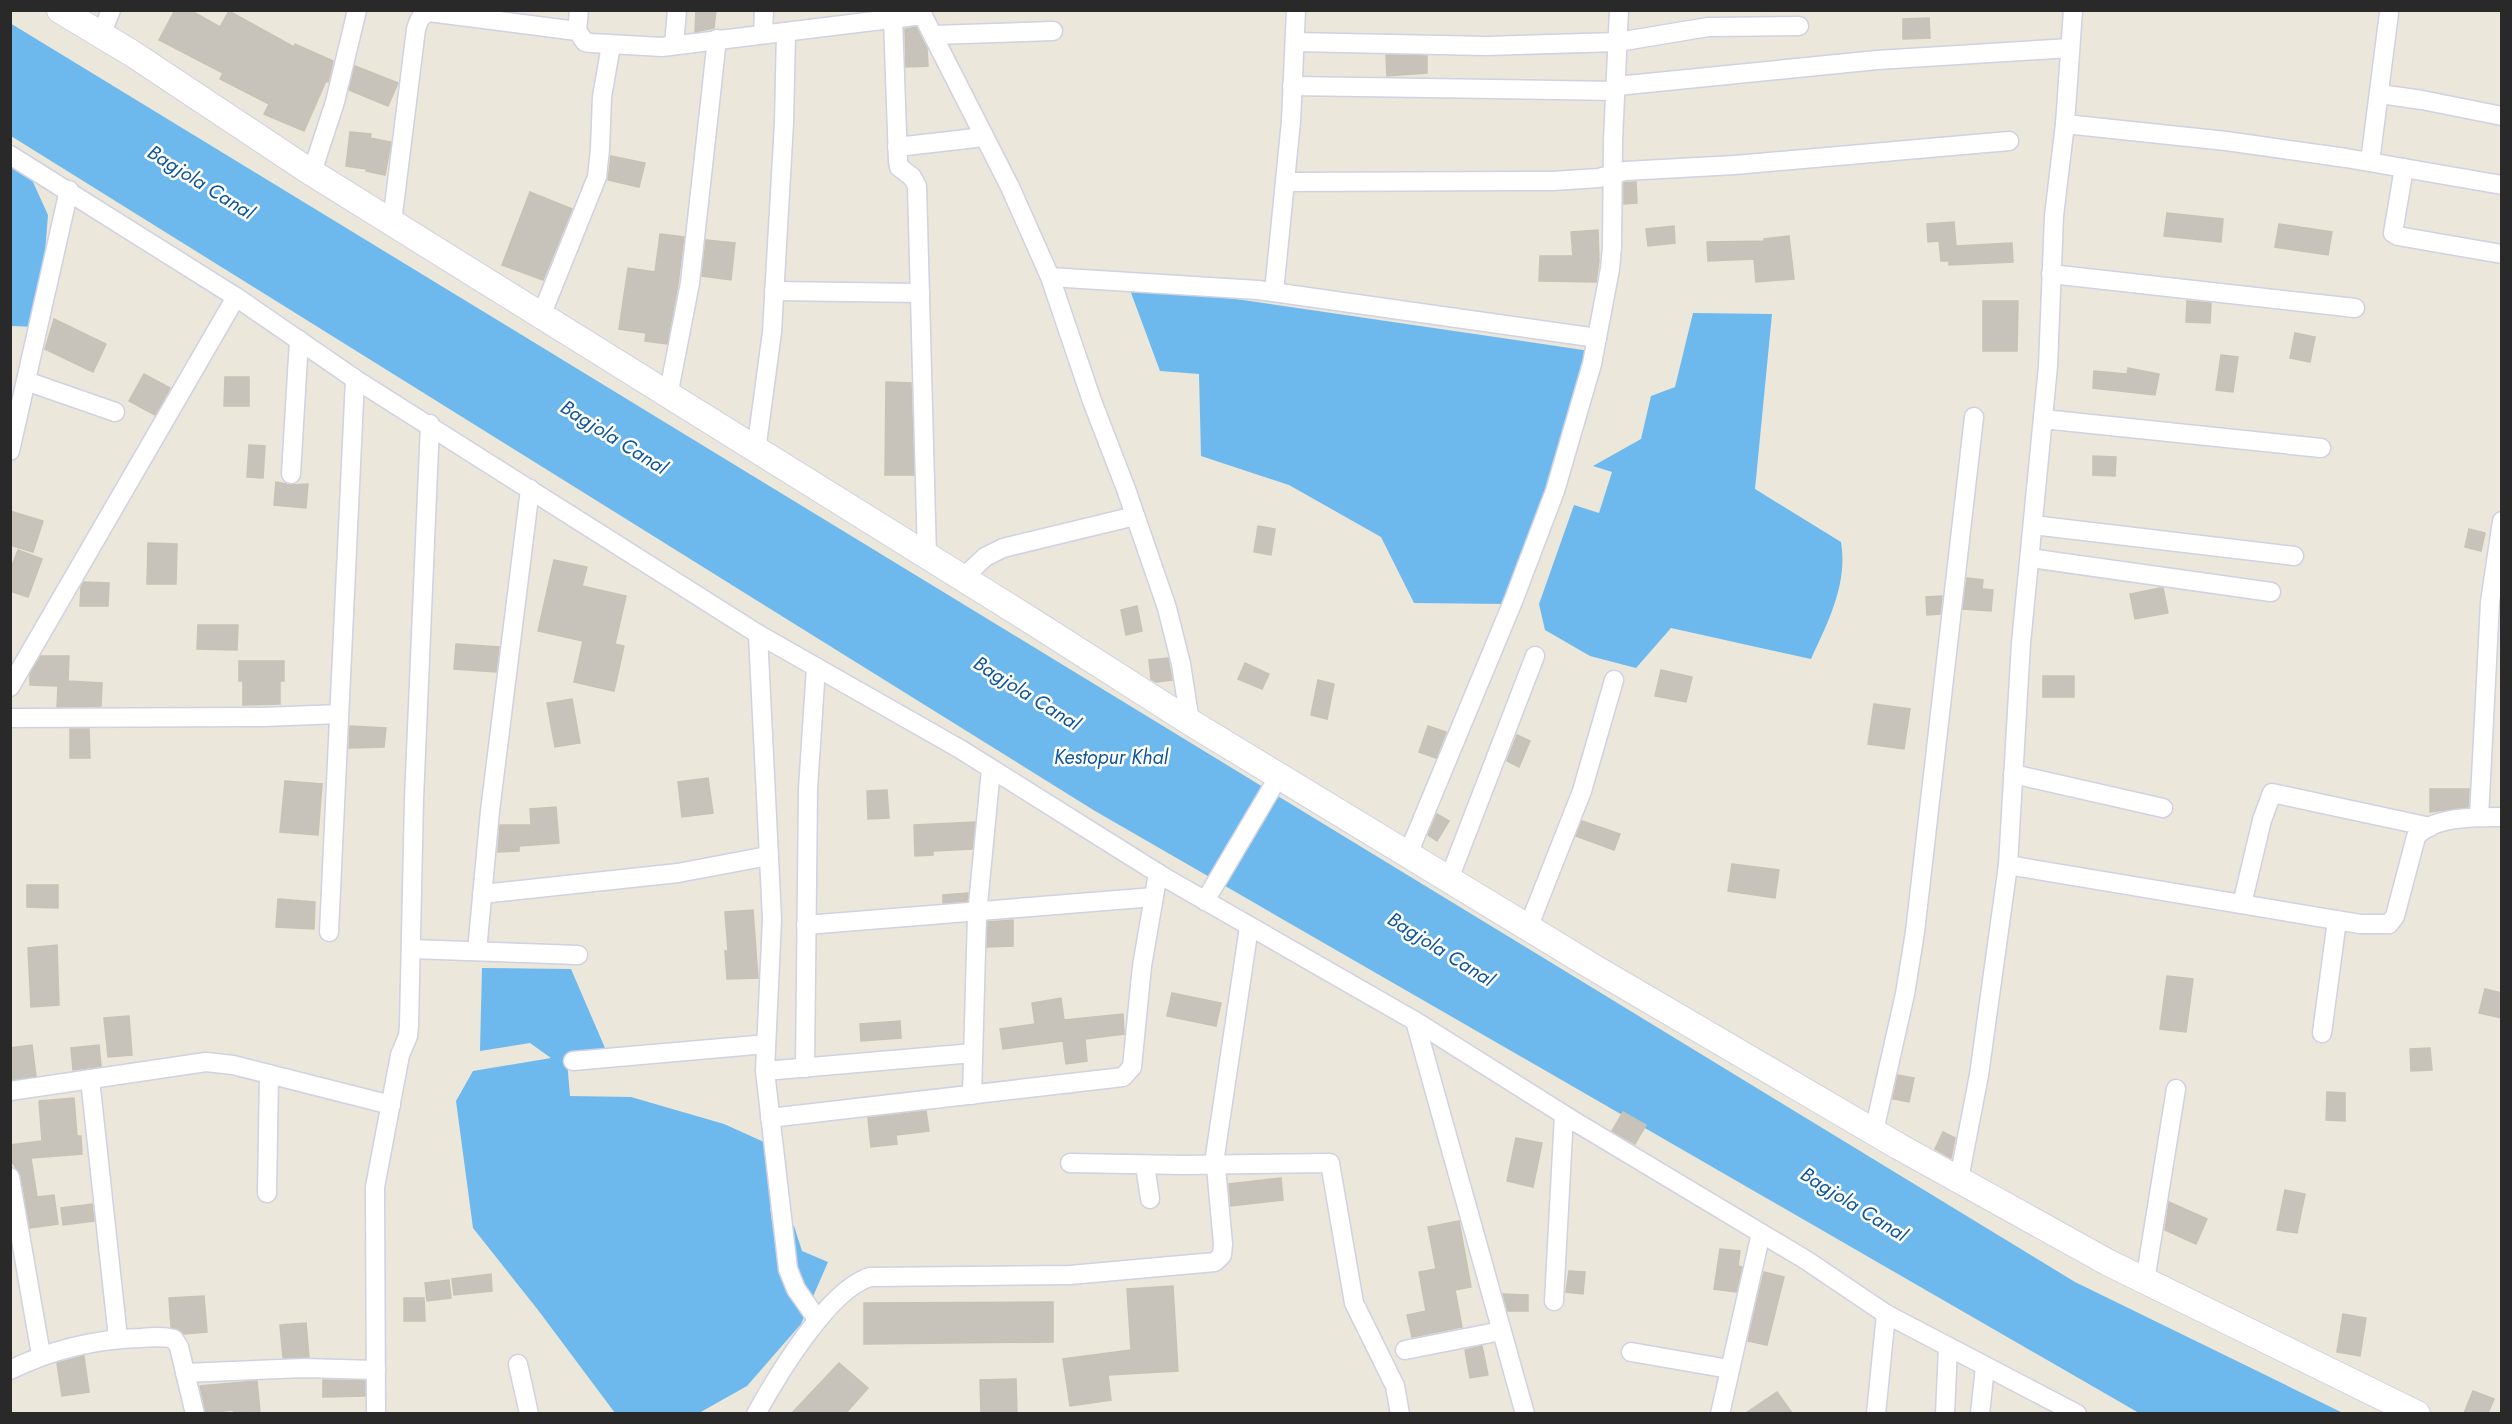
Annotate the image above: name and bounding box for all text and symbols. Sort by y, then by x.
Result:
water label: Bagjola Canal [142,138,261,228]
water label: Bagjola Canal [555,393,674,483]
water label: Bagjola Canal [968,649,1087,739]
water label: Kestopur Khal [1054,743,1170,772]
water label: Bagjola Canal [1382,905,1501,995]
water label: Bagjola Canal [1795,1160,1914,1250]

